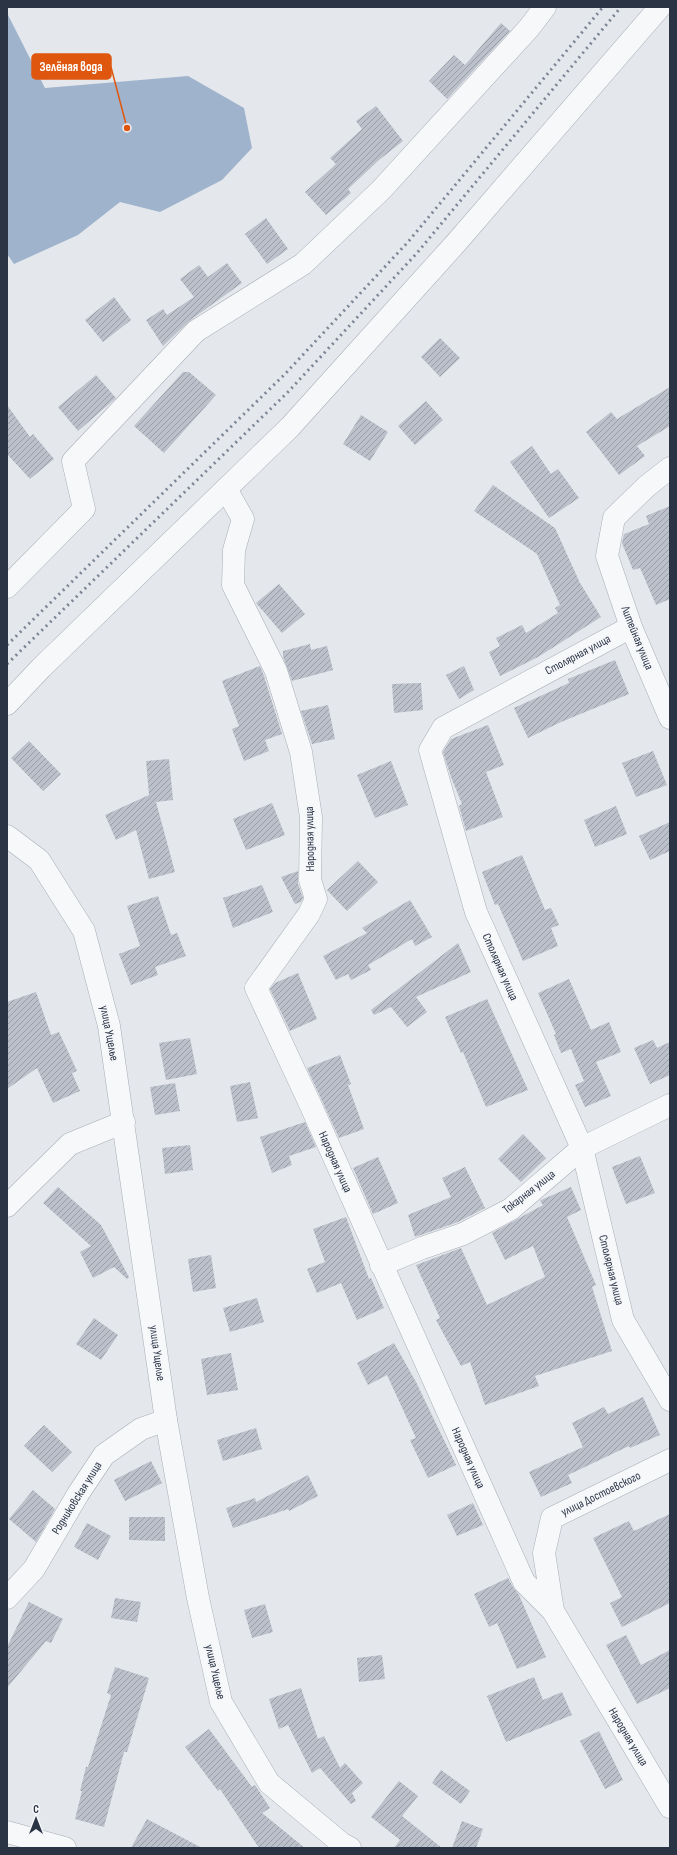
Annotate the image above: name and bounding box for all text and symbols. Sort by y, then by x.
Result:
callout: Зелёная вода [32,54,111,79]
text: Зелёная вода [39,59,103,75]
street label: Литейная улица [617,603,657,672]
street label: Столярная улица [543,631,614,679]
street label: Народная улица [302,806,318,872]
street label: Столярная улица [478,931,522,1003]
street label: улица Ущелье [96,1004,122,1062]
street label: Народная улица [315,1129,355,1195]
street label: Токарная улица [500,1167,559,1217]
street label: Столярная улица [595,1233,627,1307]
street label: улица Ущелье [146,1324,168,1382]
street label: Народная улица [448,1425,488,1491]
street label: Родниковская улица [49,1458,106,1537]
street label: улица Достоевского [559,1468,643,1520]
street label: улица Ущелье [201,1643,229,1701]
street label: Народная улица [605,1705,651,1769]
north arrow [16,1799,56,1839]
text: С [33,1803,39,1816]

